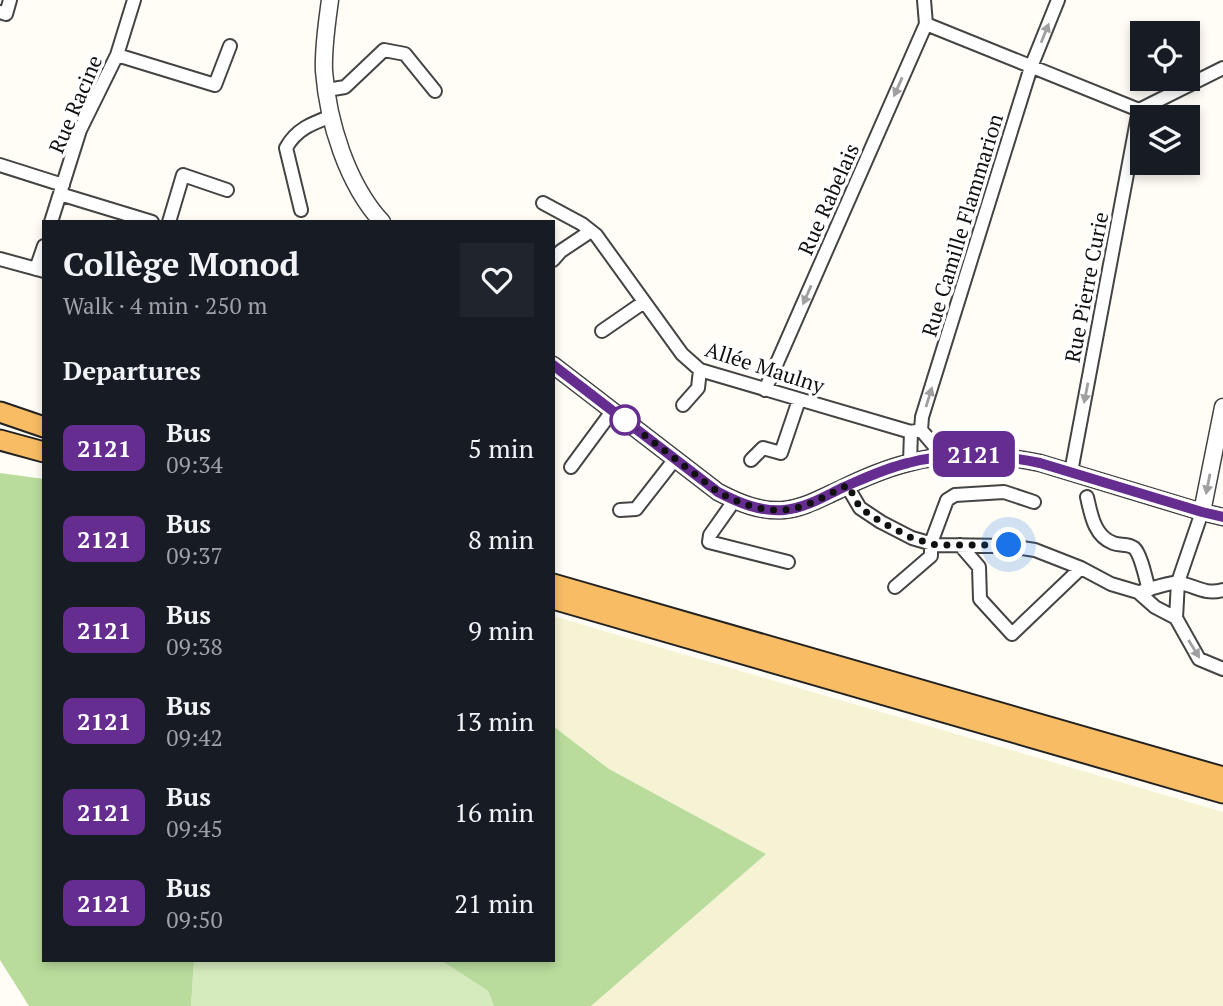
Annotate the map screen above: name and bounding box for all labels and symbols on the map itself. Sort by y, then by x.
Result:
one-way arrow [1039,23,1050,44]
street label: Rue Racine [42,51,108,157]
one-way arrow [892,76,903,97]
street label: Rue Camille Flammarion [915,110,1009,340]
street label: Rue Rabelais [791,139,865,259]
street label: Rue Pierre Curie [1058,209,1114,365]
one-way arrow [801,285,812,306]
street label: Allée Maulny [702,335,828,400]
one-way arrow [1080,382,1091,404]
one-way arrow [924,386,934,407]
unlabelled marker [610,405,640,435]
line badge: 2121 [925,431,1023,477]
one-way arrow [1202,473,1213,495]
your location [991,527,1026,562]
one-way arrow [1188,640,1201,659]

